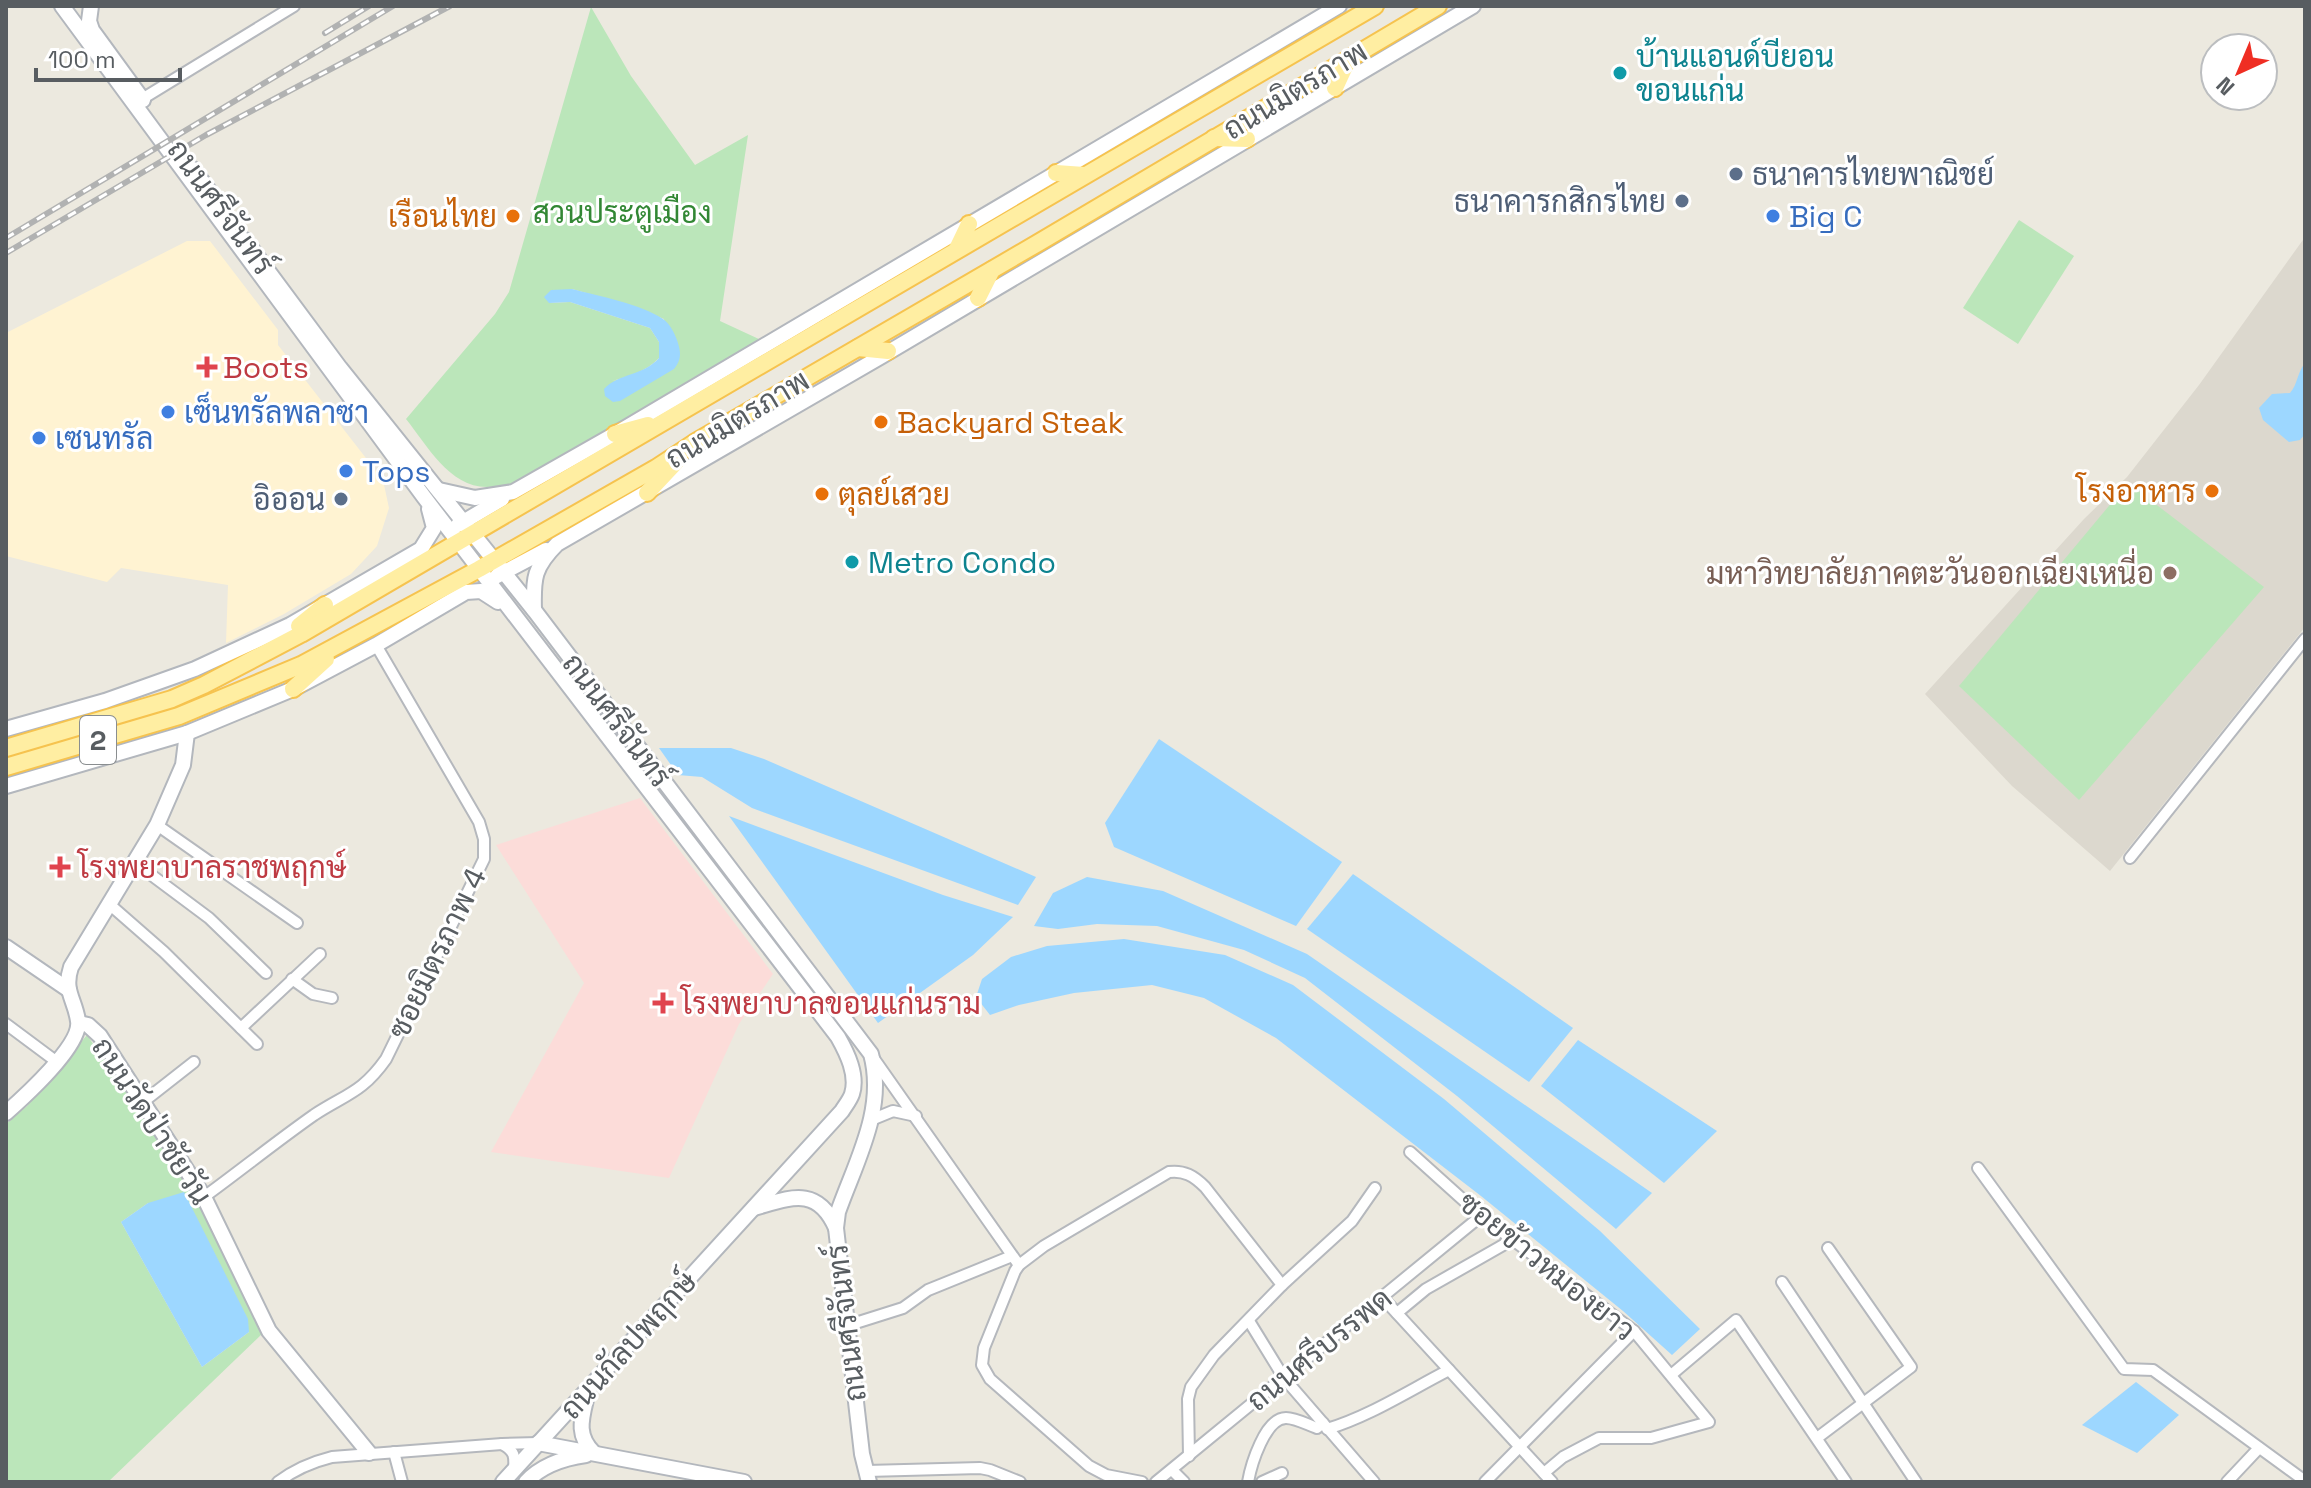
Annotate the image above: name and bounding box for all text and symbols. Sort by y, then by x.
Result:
scale bar [36,32,180,82]
street label: ถนนมิตรภาพ [1216,32,1374,148]
north arrow [2199,32,2279,112]
place label: บ้านแอนด์บียอน ขอนแก่น [1636,36,1834,110]
text: 100 m [48,44,116,75]
marker: บ้านแอนด์บียอน ขอนแก่น [1611,64,1629,82]
text: N [2210,71,2240,102]
street label: ถนนศรีจันทร์ [159,132,283,282]
place label: ธนาคารไทยพาณิชย์ [1752,155,1994,194]
marker: ธนาคารไทยพาณิชย์ [1727,165,1745,183]
place label: ธนาคารกสิกรไทย [1454,182,1666,221]
marker: ธนาคารกสิกรไทย [1673,192,1691,210]
park label: สวนประตูเมือง [532,193,712,233]
place label: เรือนไทย [388,197,497,236]
place label: Big C [1789,197,1862,236]
marker: เรือนไทย [504,207,522,225]
marker: Big C [1764,207,1782,225]
place label: Boots [223,348,309,387]
marker: Boots [198,358,216,376]
street label: ถนนมิตรภาพ [658,361,816,477]
place label: เซ็นทรัลพลาซา [184,391,369,432]
marker: เซ็นทรัลพลาซา [159,403,177,421]
place label: Backyard Steak [897,403,1124,442]
marker: Backyard Steak [872,413,890,431]
place label: เซนทรัล [55,419,154,458]
marker: เซนทรัล [30,429,48,447]
place label: Tops [362,452,430,491]
marker: Tops [337,462,355,480]
place label: โรงอาหาร [2074,472,2196,511]
place label: ตุลย์เสวย [838,475,950,516]
place label: อิออน [253,480,325,519]
marker: โรงอาหาร [2203,482,2221,500]
marker: ตุลย์เสวย [813,485,831,503]
marker: อิออน [332,490,350,508]
place label: Metro Condo [868,543,1056,582]
place label: มหาวิทยาลัยภาคตะวันออกเฉียงเหนี่อ [1706,548,2154,593]
marker: Metro Condo [843,553,861,571]
marker: มหาวิทยาลัยภาคตะวันออกเฉียงเหนี่อ [2161,564,2179,582]
street label: ถนนศรีจันทร์ [554,645,680,795]
road number: 2 [80,716,116,764]
place label: โรงพยาบาลราชพฤกษ์ [76,848,347,887]
marker: โรงพยาบาลราชพฤกษ์ [49,856,71,878]
street label: ซอยมิตรภาพ 4 [379,861,495,1045]
place label: โรงพยาบาลขอนแก่นราม [679,984,981,1023]
marker: โรงพยาบาลขอนแก่นราม [652,992,674,1014]
street label: ถนนวัดป่าชัยวัน [83,1030,221,1212]
street label: ซอยข้าวหมองยาว [1450,1182,1644,1349]
street label: ถนนศรีจันทร์ [817,1242,875,1404]
street label: ถนนกัลปพฤกษ์ [551,1262,705,1427]
street label: ถนนศรีบรรพด [1238,1278,1400,1420]

